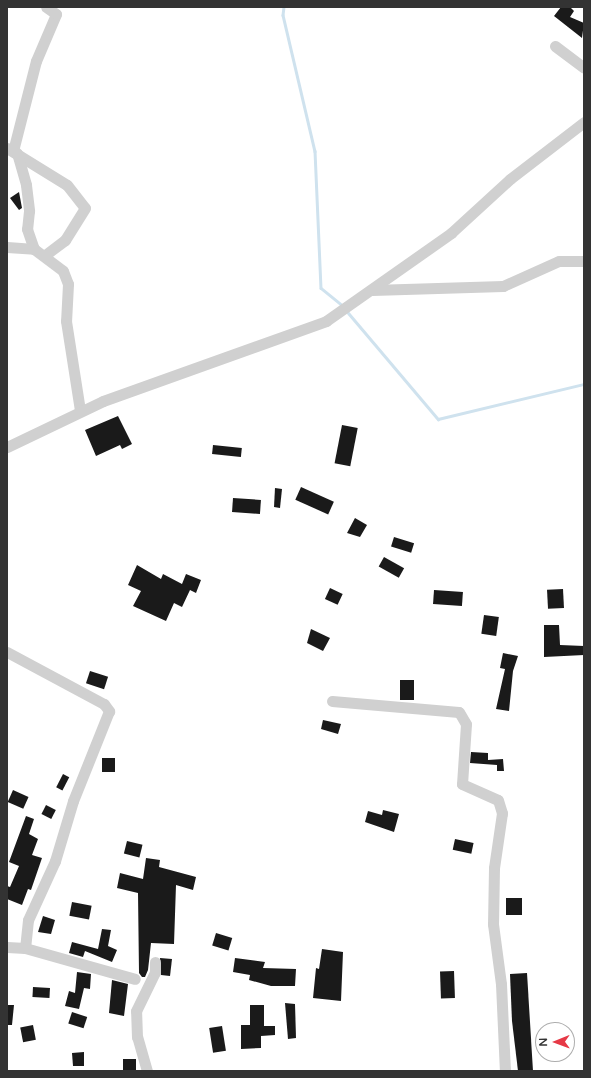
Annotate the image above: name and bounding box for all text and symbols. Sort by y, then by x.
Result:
north arrow [535,1022,575,1062]
text: N [537,1038,550,1047]

